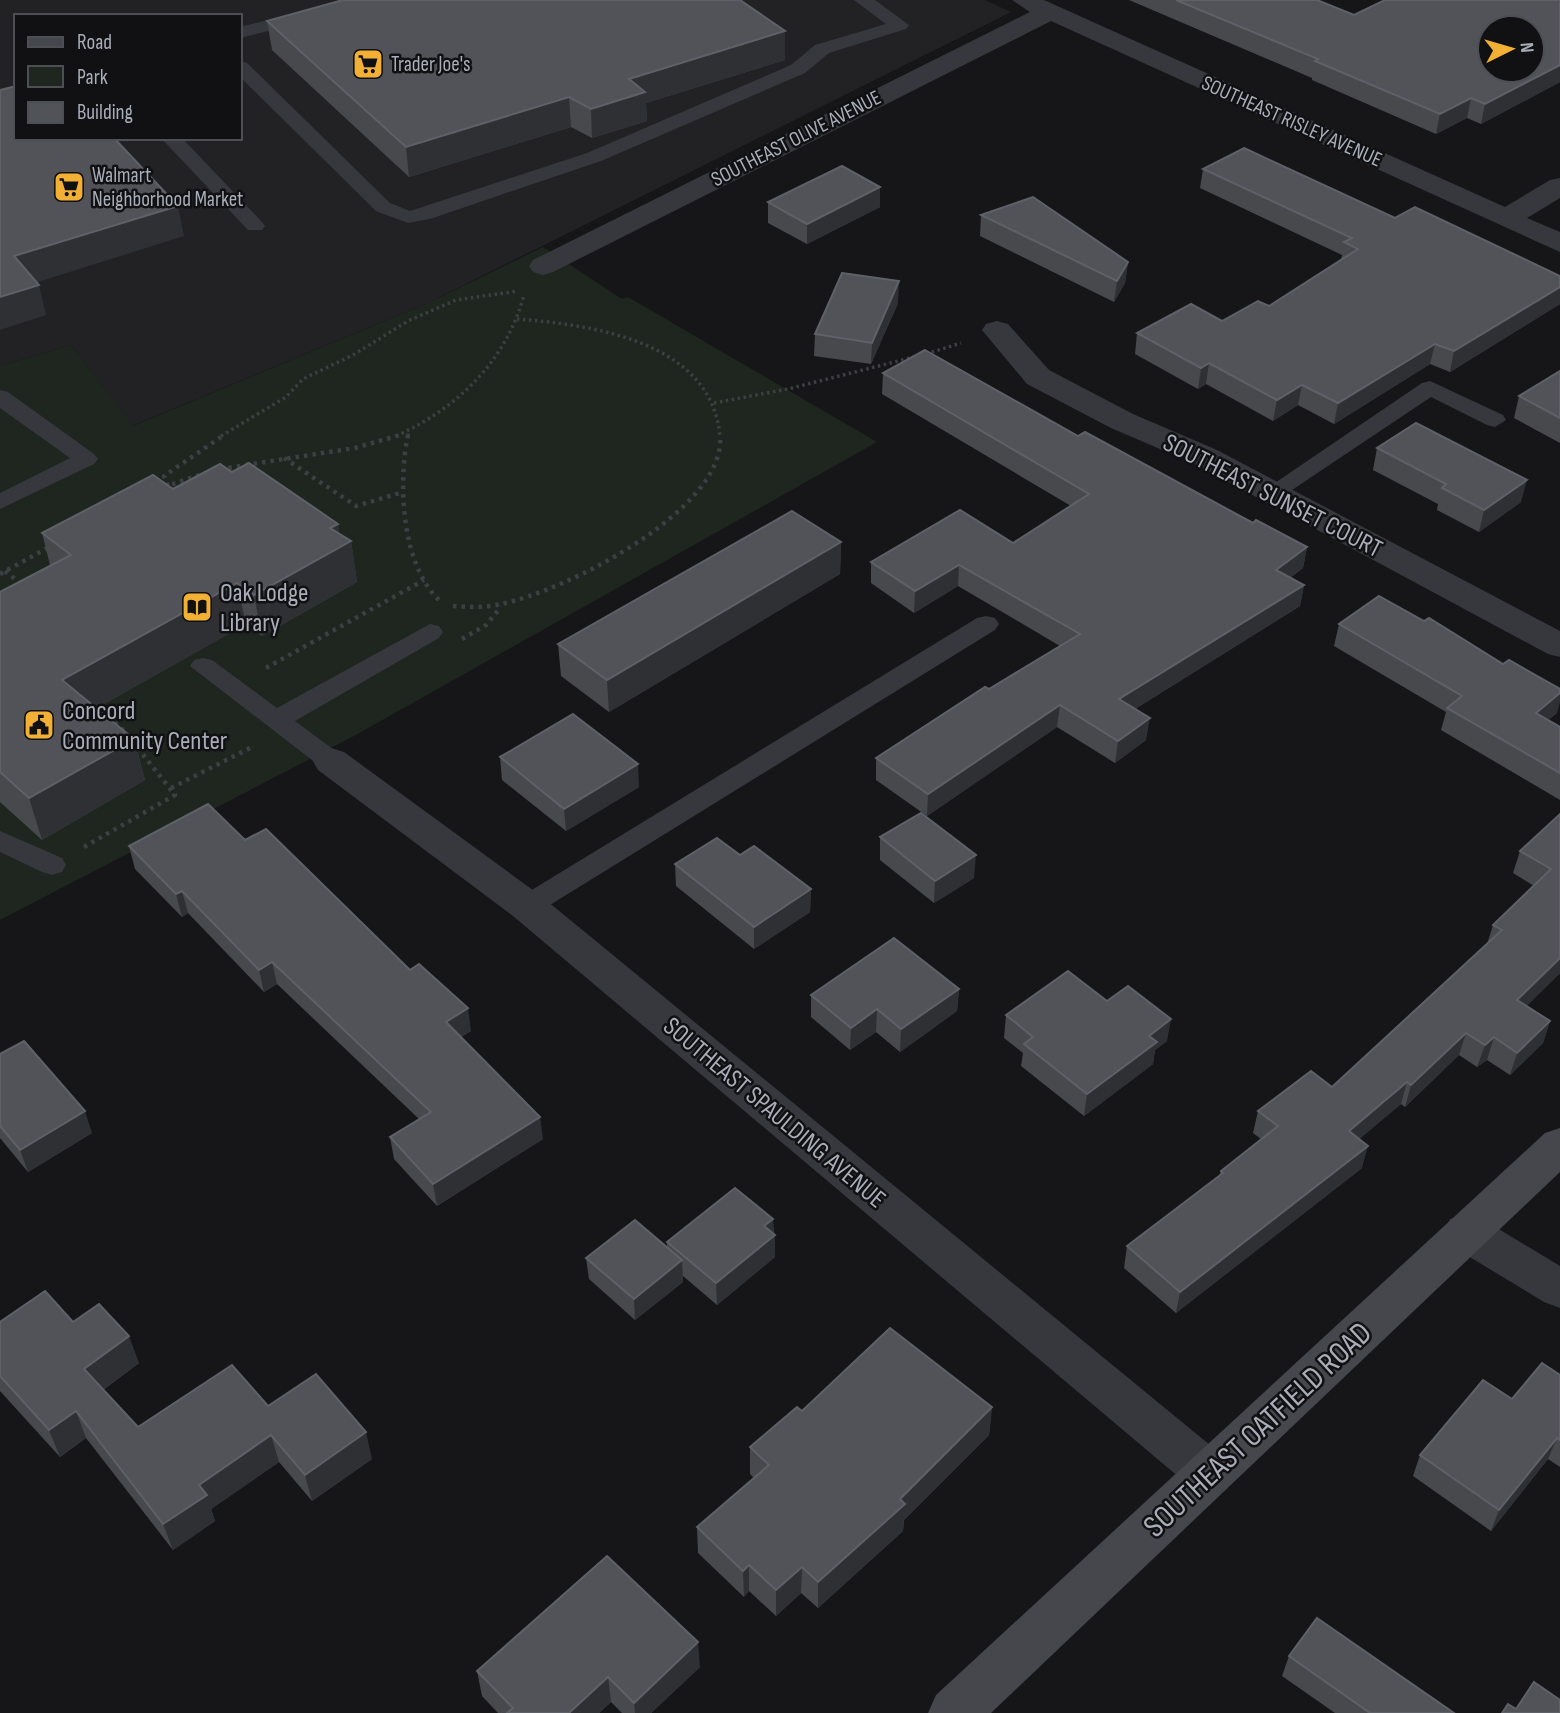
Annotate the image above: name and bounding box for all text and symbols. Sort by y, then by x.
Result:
legend [14,14,242,140]
north arrow [1476,14,1546,84]
text: Road [77,30,112,55]
text: N [1515,42,1538,54]
supermarket icon: Trader Joe's [351,47,385,81]
place label: Trader Joe's [391,52,471,77]
text: Park [77,65,108,90]
street label: SOUTHEAST RISLEY AVENUE [1198,70,1386,172]
street label: SOUTHEAST OLIVE AVENUE [707,85,885,192]
text: Building [77,100,133,125]
place label: Walmart Neighborhood Market [92,163,243,212]
supermarket icon: Walmart Neighborhood Market [52,170,86,204]
street label: SOUTHEAST SUNSET COURT [1157,428,1387,565]
place label: Oak Lodge Library [220,578,308,639]
library icon: Oak Lodge Library [180,590,214,624]
place label: Concord Community Center [62,696,228,757]
public building icon: Concord Community Center [22,708,56,742]
street label: SOUTHEAST SPAULDING AVENUE [657,1011,892,1215]
street label: SOUTHEAST OATFIELD ROAD [1136,1314,1380,1546]

